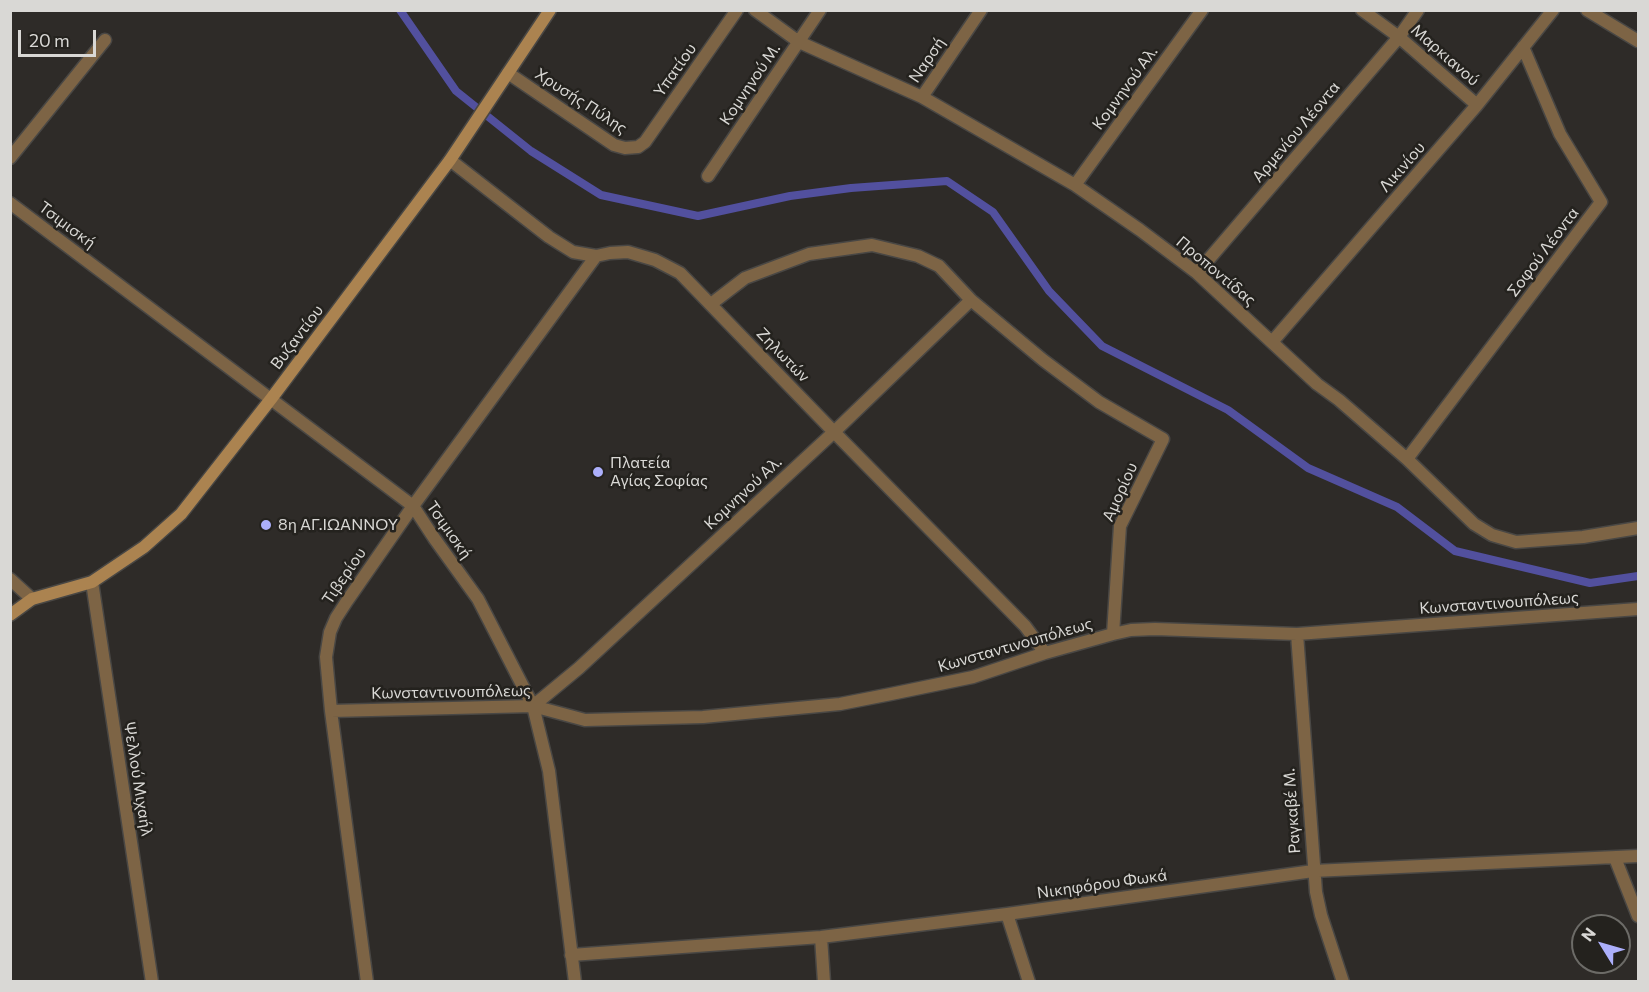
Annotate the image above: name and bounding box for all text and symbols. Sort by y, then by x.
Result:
scale bar [21,18,99,56]
street label: Μαρκιανού [1407,20,1483,90]
text: 20 m [29,29,70,51]
street label: Ναρσή [905,34,949,86]
street label: Κομνηνού Μ. [716,39,784,129]
street label: Υπατίου [650,40,700,100]
street label: Κομνηνού Αλ. [1088,42,1162,134]
street label: Χρυσής Πύλης [531,64,631,138]
street label: Αρμενίου Λέοντα [1248,78,1344,186]
street label: Λικινίου [1375,138,1429,196]
street label: Τσιμισκή [35,197,99,253]
street label: Σοφού Λέοντα [1503,204,1583,300]
street label: Προποντίδας [1172,232,1260,310]
street label: Βυζαντίου [267,301,327,373]
street label: Ζηλωτών [752,324,814,386]
street label: Κομνηνού Αλ. [700,452,786,534]
place label: Πλατεία Αγίας Σοφίας [610,453,708,491]
street label: Αμορίου [1098,459,1142,525]
marker: Πλατεία Αγίας Σοφίας [591,465,605,479]
street label: Τσιμισκή [422,497,476,563]
place label: 8η ΑΓ.ΙΩΑΝΝΟΥ [278,515,398,535]
marker: 8η ΑΓ.ΙΩΑΝΝΟΥ [259,518,273,532]
street label: Τιβερίου [318,544,370,608]
street label: Κωνσταντινουπόλεως [1419,588,1579,618]
street label: Κωνσταντινουπόλεως [936,614,1094,676]
street label: Κωνσταντινουπόλεως [371,681,531,703]
street label: Ψελλού Μιχαήλ [119,720,157,838]
street label: Ραγκαβέ Μ. [1279,768,1305,854]
street label: Νικηφόρου Φωκά [1036,865,1168,903]
north arrow [1571,914,1631,974]
text: N [1577,924,1599,945]

